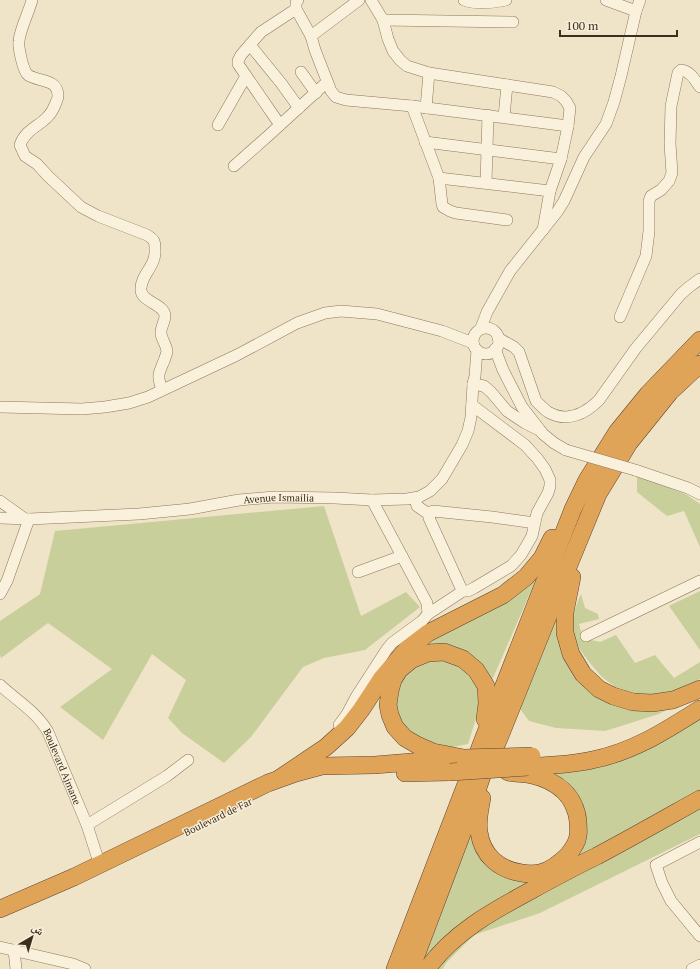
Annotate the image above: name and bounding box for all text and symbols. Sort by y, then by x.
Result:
scale bar [560,12,677,38]
text: 100 m [566,18,599,33]
street label: Avenue Ismailia [243,490,314,506]
street label: Boulevard Ajmane [41,726,84,807]
street label: Boulevard de Far [182,795,254,839]
north arrow [12,917,52,957]
text: ش [29,920,47,939]

